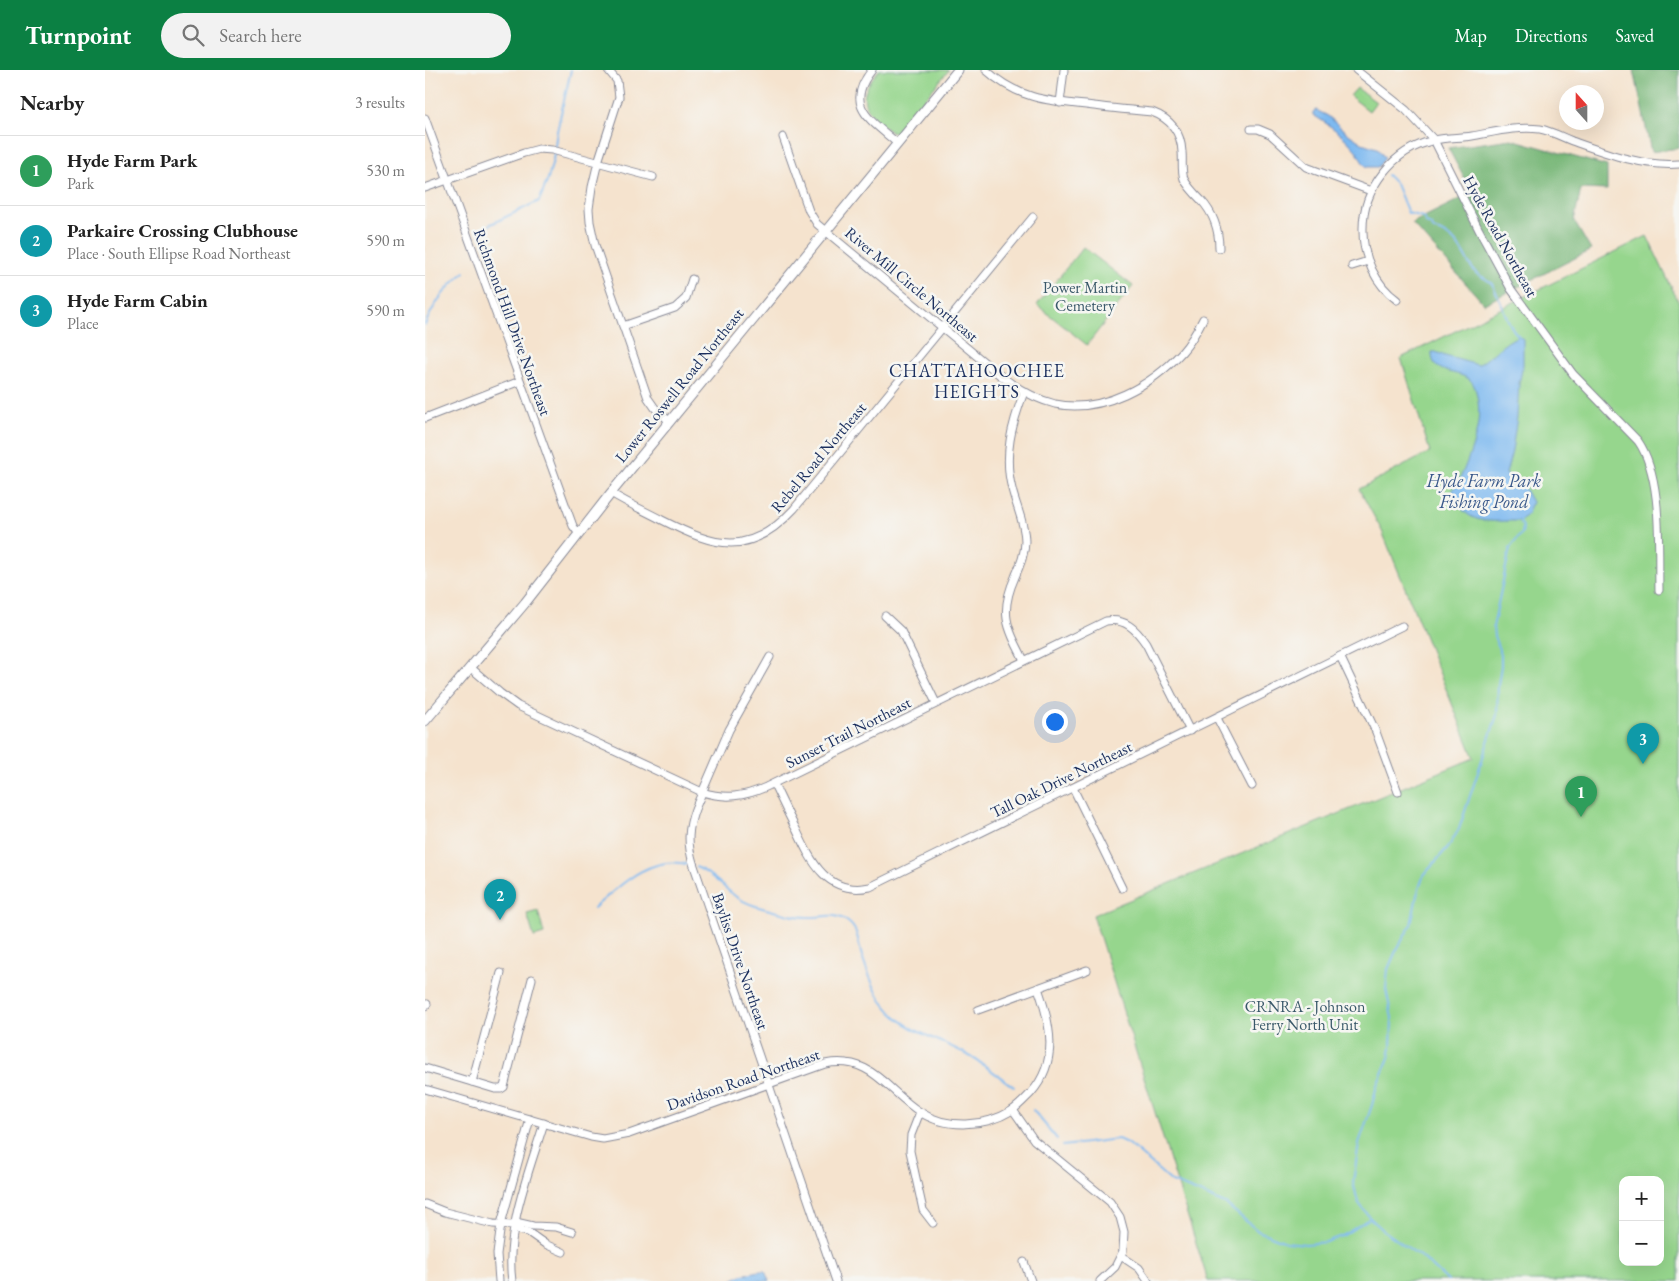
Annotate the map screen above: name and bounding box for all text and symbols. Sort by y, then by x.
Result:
search box [161,13,511,58]
text: Turnpoint [25,20,131,51]
icon: search [179,21,207,49]
text: Search here [219,23,302,48]
text: Map [1455,24,1487,47]
text: Directions [1515,24,1587,47]
text: Saved [1615,24,1654,47]
north arrow [1559,85,1604,130]
text: Nearby [20,89,84,116]
text: 3 results [355,92,405,113]
text: Hyde Farm Park [67,148,197,173]
text: 1 [32,160,40,181]
text: 530 m [366,160,405,181]
street label: Hyde Road Northeast [1458,172,1543,301]
text: Park [67,173,94,194]
text: Parkaire Crossing Clubhouse [67,218,298,243]
street label: River Mill Circle Northeast [840,222,983,347]
street label: Richmond Hill Drive Northeast [469,226,556,418]
text: 2 [32,230,40,251]
text: 590 m [366,230,405,251]
text: Place · South Ellipse Road Northeast [67,243,291,264]
park label: Power Martin Cemetery [1043,277,1128,316]
text: Hyde Farm Cabin [67,288,208,313]
text: 3 [32,300,40,321]
text: 590 m [366,300,405,321]
street label: Lower Roswell Road Northeast [610,304,748,467]
text: Place [67,313,99,334]
district label: CHATTAHOOCHEE HEIGHTS [889,359,1065,403]
street label: Rebel Road Northeast [766,398,871,517]
water label: Hyde Farm Park Fishing Pond [1426,469,1541,514]
street label: Sunset Trail Northeast [782,692,914,773]
your location [1042,709,1068,735]
pin: 3 [1627,723,1659,764]
street label: Tall Oak Drive Northeast [987,736,1135,823]
pin: 1 [1565,776,1597,817]
pin: 2 [484,879,516,920]
street label: Bayliss Drive Northeast [707,890,774,1032]
park label: CRNRA - Johnson Ferry North Unit [1245,996,1366,1035]
street label: Davidson Road Northeast [664,1043,823,1116]
map controls [1619,1176,1664,1266]
button: + [1619,1176,1664,1221]
button: − [1619,1221,1664,1266]

